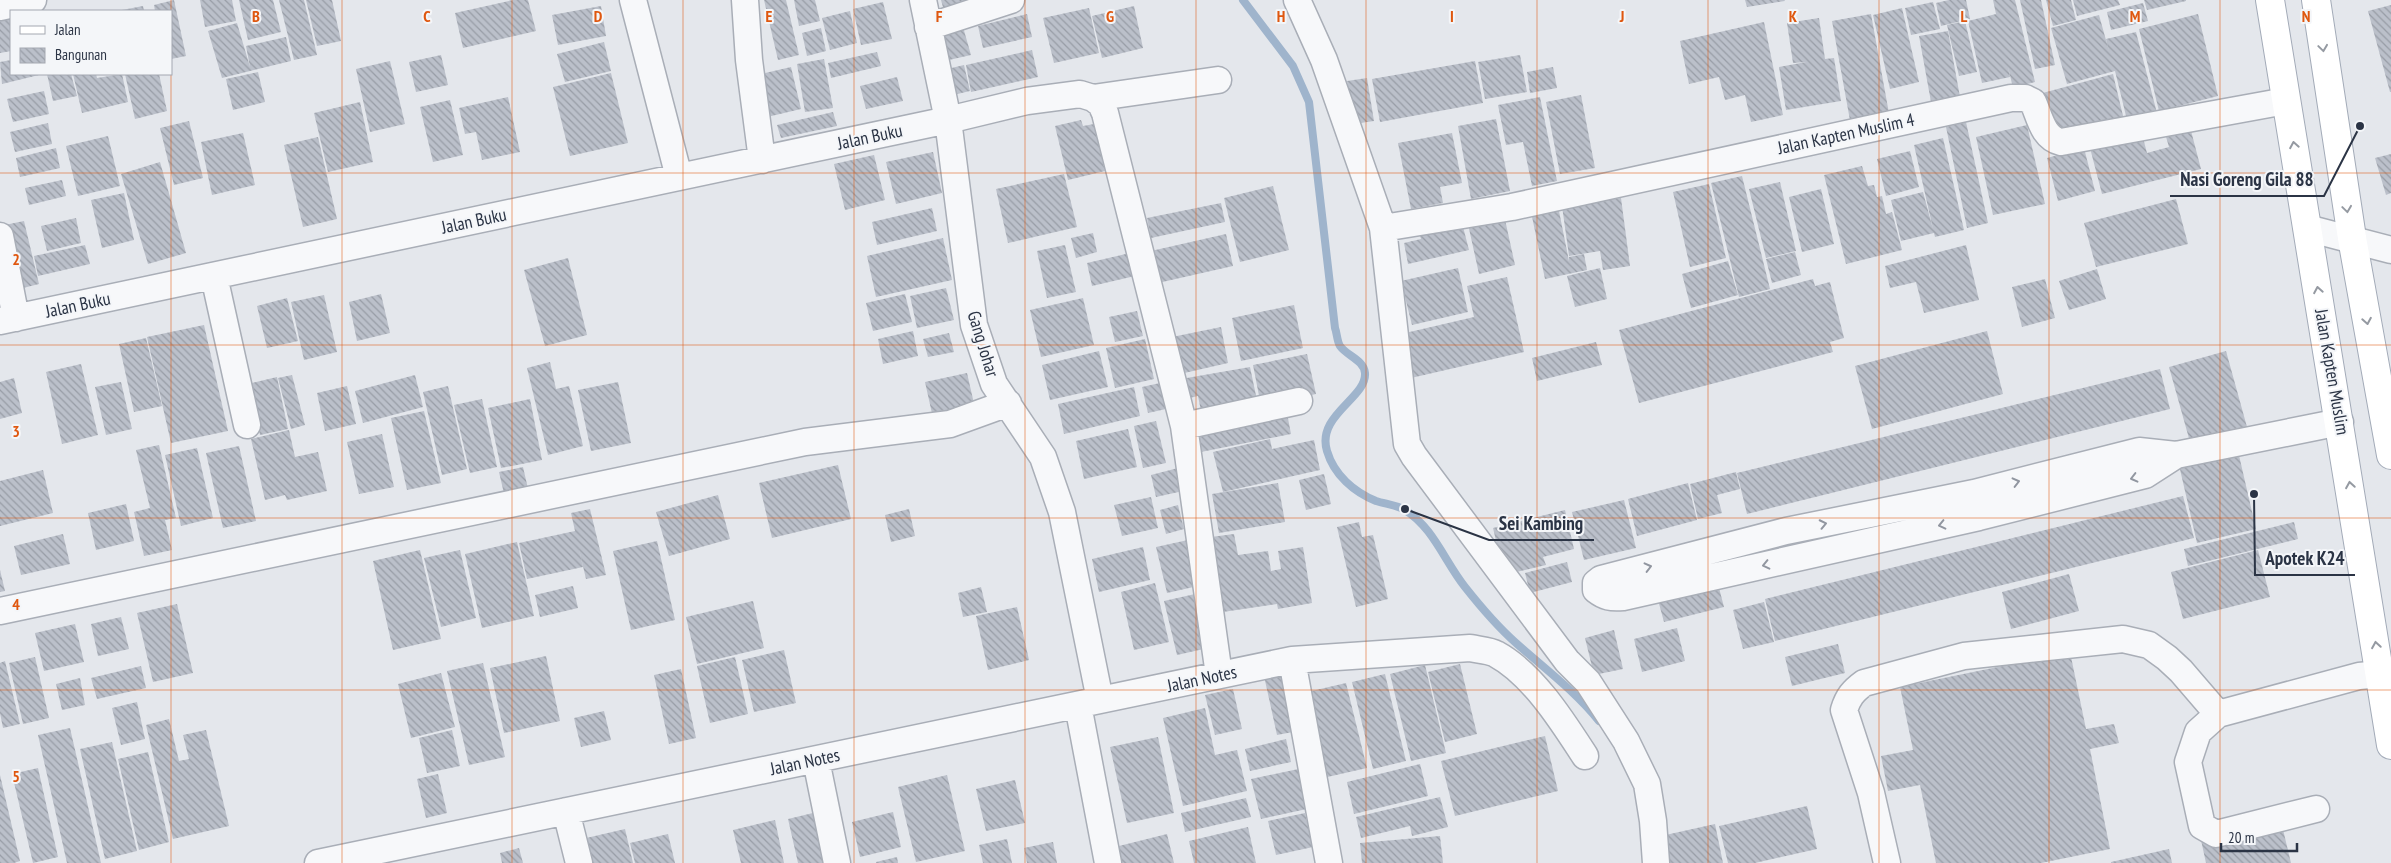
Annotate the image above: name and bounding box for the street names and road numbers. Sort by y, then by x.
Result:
street label: Jalan Kapten Muslim 4 [1774,108,1916,159]
street label: Jalan Buku [834,118,904,155]
street label: Jalan Buku [438,202,508,239]
street label: Jalan Buku [42,286,112,323]
street label: Jalan Kapten Muslim [2310,306,2355,437]
street label: Gang Johar [963,308,1004,380]
street label: Jalan Notes [1164,660,1239,697]
street label: Jalan Notes [767,743,842,780]

